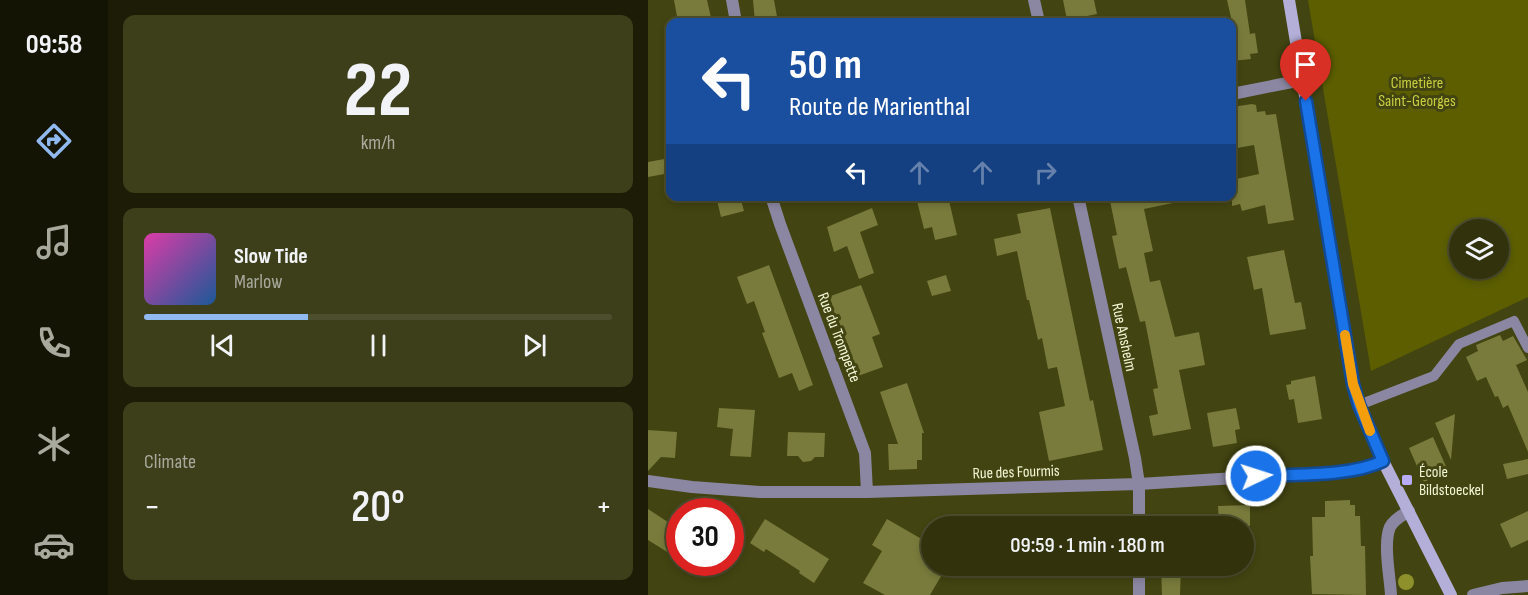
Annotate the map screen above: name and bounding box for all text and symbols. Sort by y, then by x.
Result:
text: 09:58 [26,29,82,61]
pin [1280,39,1331,101]
text: 50 m [789,40,862,91]
icon: left [690,42,768,120]
text: 22 [344,45,412,138]
icon: arrive [1289,48,1322,81]
park label: Cimetière Saint-Georges [1378,74,1456,111]
text: Route de Marienthal [789,91,970,123]
icon: directions [33,120,75,162]
text: km/h [361,131,395,155]
icon: left [840,156,873,189]
icon: ahead [903,156,936,189]
icon: ahead [966,156,999,189]
icon: right [1029,156,1062,189]
map controls [1449,219,1509,279]
button: layers [1449,219,1509,279]
icon: music [33,221,75,263]
text: Slow Tide [234,243,308,270]
text: Marlow [234,270,282,294]
street label: Rue du Trompette [813,290,864,385]
street label: Rue Anshelm [1107,301,1140,373]
icon: phone [33,322,75,364]
icon: previous [206,329,239,362]
icon: pause [362,329,395,362]
icon: next [518,329,551,362]
icon: climate [33,423,75,465]
position arrow [1224,444,1288,508]
text: Climate [144,450,196,474]
street label: Rue des Fourmis [972,461,1060,484]
place label: École Bildstoeckel [1419,463,1484,500]
marker: École Bildstoeckel [1400,473,1414,487]
text: 20° [351,480,405,535]
text: − [144,487,160,527]
text: + [596,487,612,527]
speed limit sign: 30 [666,498,744,576]
icon: car [33,524,75,566]
text: 09:59 · 1 min · 180 m [1010,532,1165,559]

